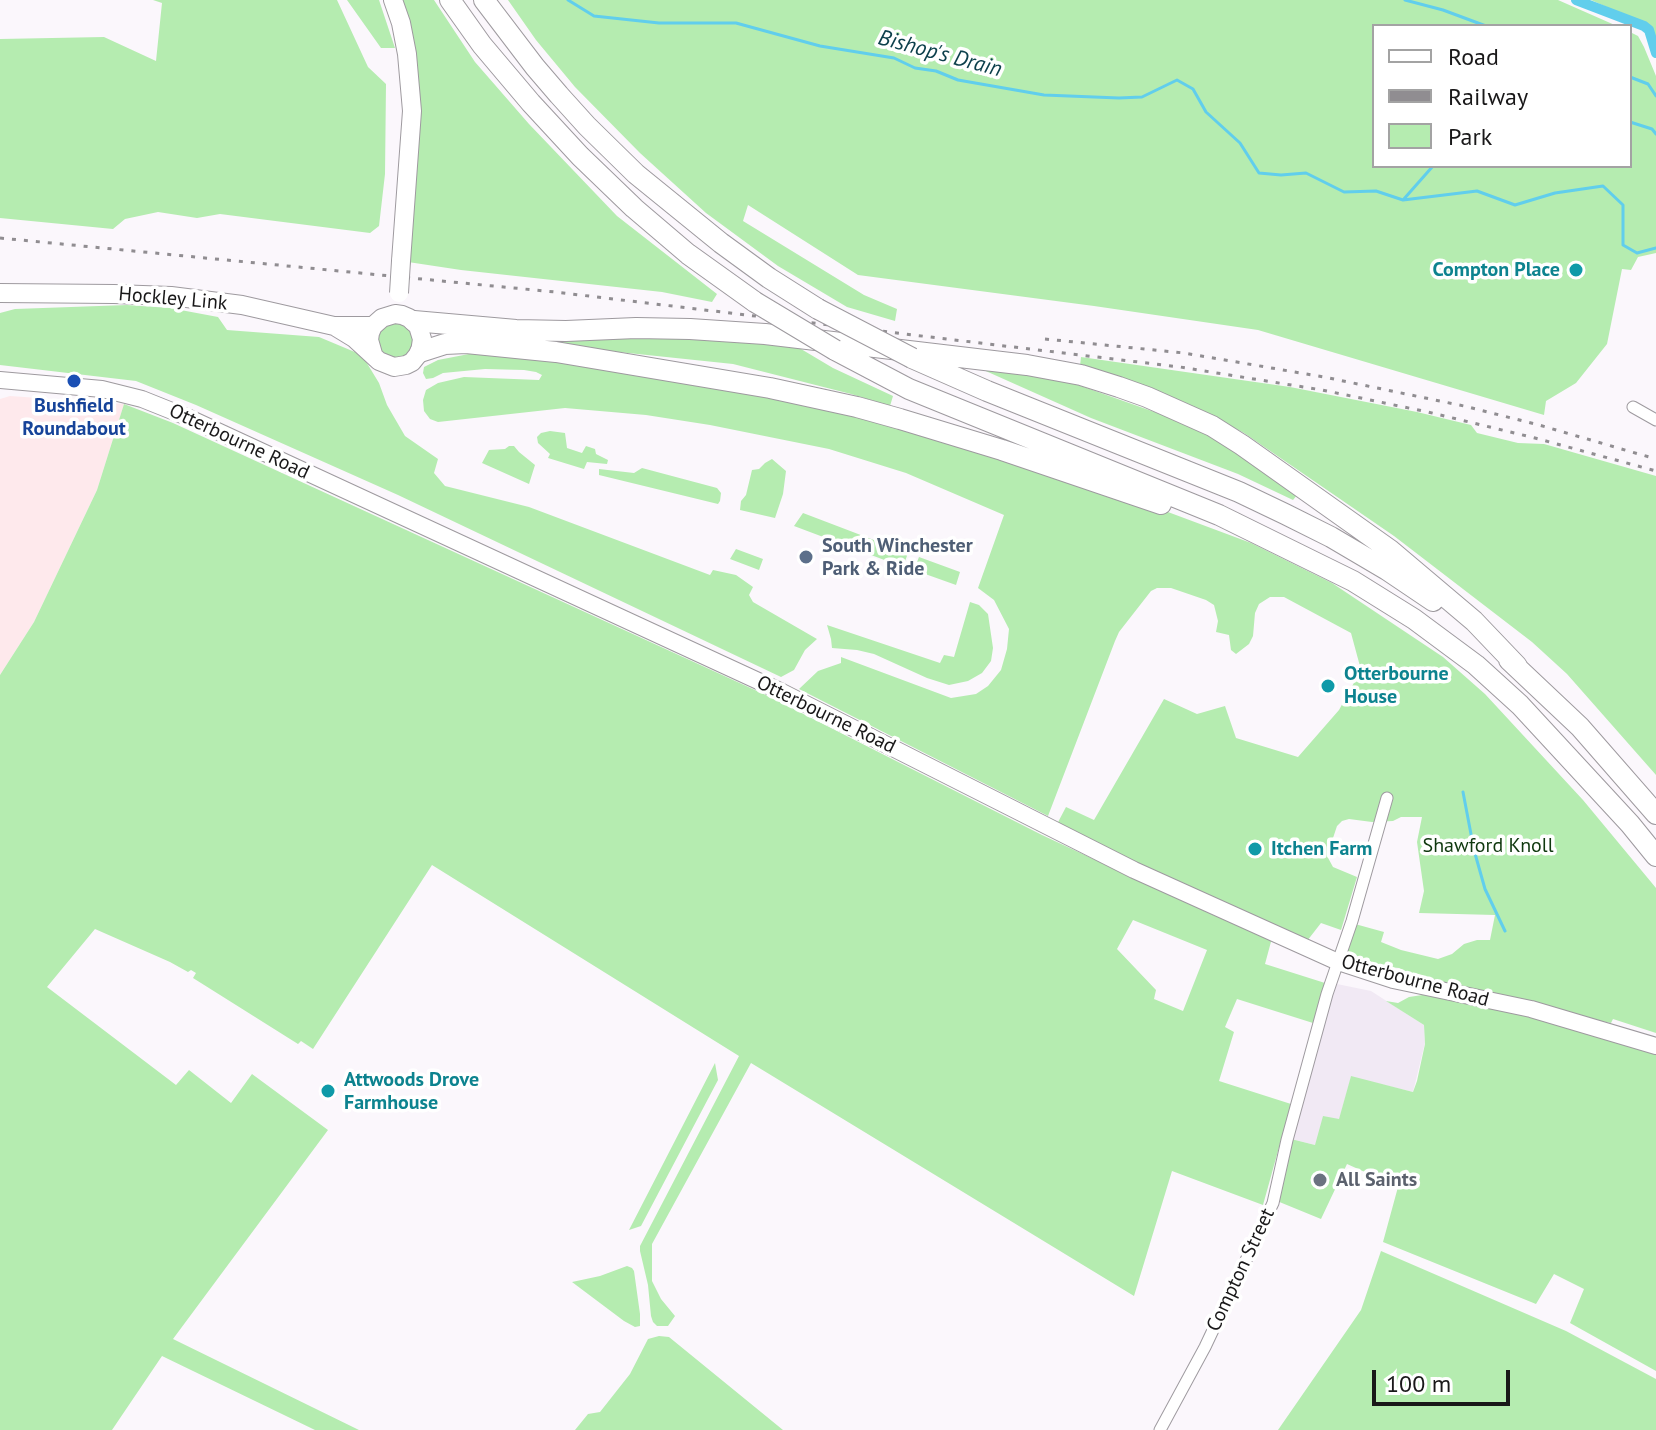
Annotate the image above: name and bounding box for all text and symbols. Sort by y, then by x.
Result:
legend [1372,24,1632,168]
water label: Bishop's Drain [875,25,1005,83]
text: Road [1448,41,1499,72]
text: Railway [1448,81,1528,112]
text: Park [1448,121,1492,152]
place label: Compton Place [1433,258,1560,282]
marker: Compton Place [1567,261,1585,279]
street label: Hockley Link [118,282,228,316]
marker: Bushfield Roundabout [65,372,83,390]
place label: Bushfield Roundabout [22,394,126,441]
street label: Otterbourne Road [165,399,313,485]
place label: South Winchester Park & Ride [822,534,973,581]
marker: South Winchester Park & Ride [797,548,815,566]
place label: Otterbourne House [1344,662,1449,709]
street label: Otterbourne Road [752,671,900,759]
marker: Otterbourne House [1319,677,1337,695]
park label: Shawford Knoll [1423,834,1553,858]
place label: Itchen Farm [1271,837,1372,861]
marker: Itchen Farm [1246,840,1264,858]
street label: Otterbourne Road [1339,950,1491,1012]
place label: Attwoods Drove Farmhouse [344,1068,479,1115]
marker: Attwoods Drove Farmhouse [319,1082,337,1100]
place label: All Saints [1336,1168,1417,1192]
marker: All Saints [1311,1171,1329,1189]
street label: Compton Street [1202,1205,1280,1335]
scale bar [1376,1354,1514,1404]
text: 100 m [1386,1368,1451,1399]

